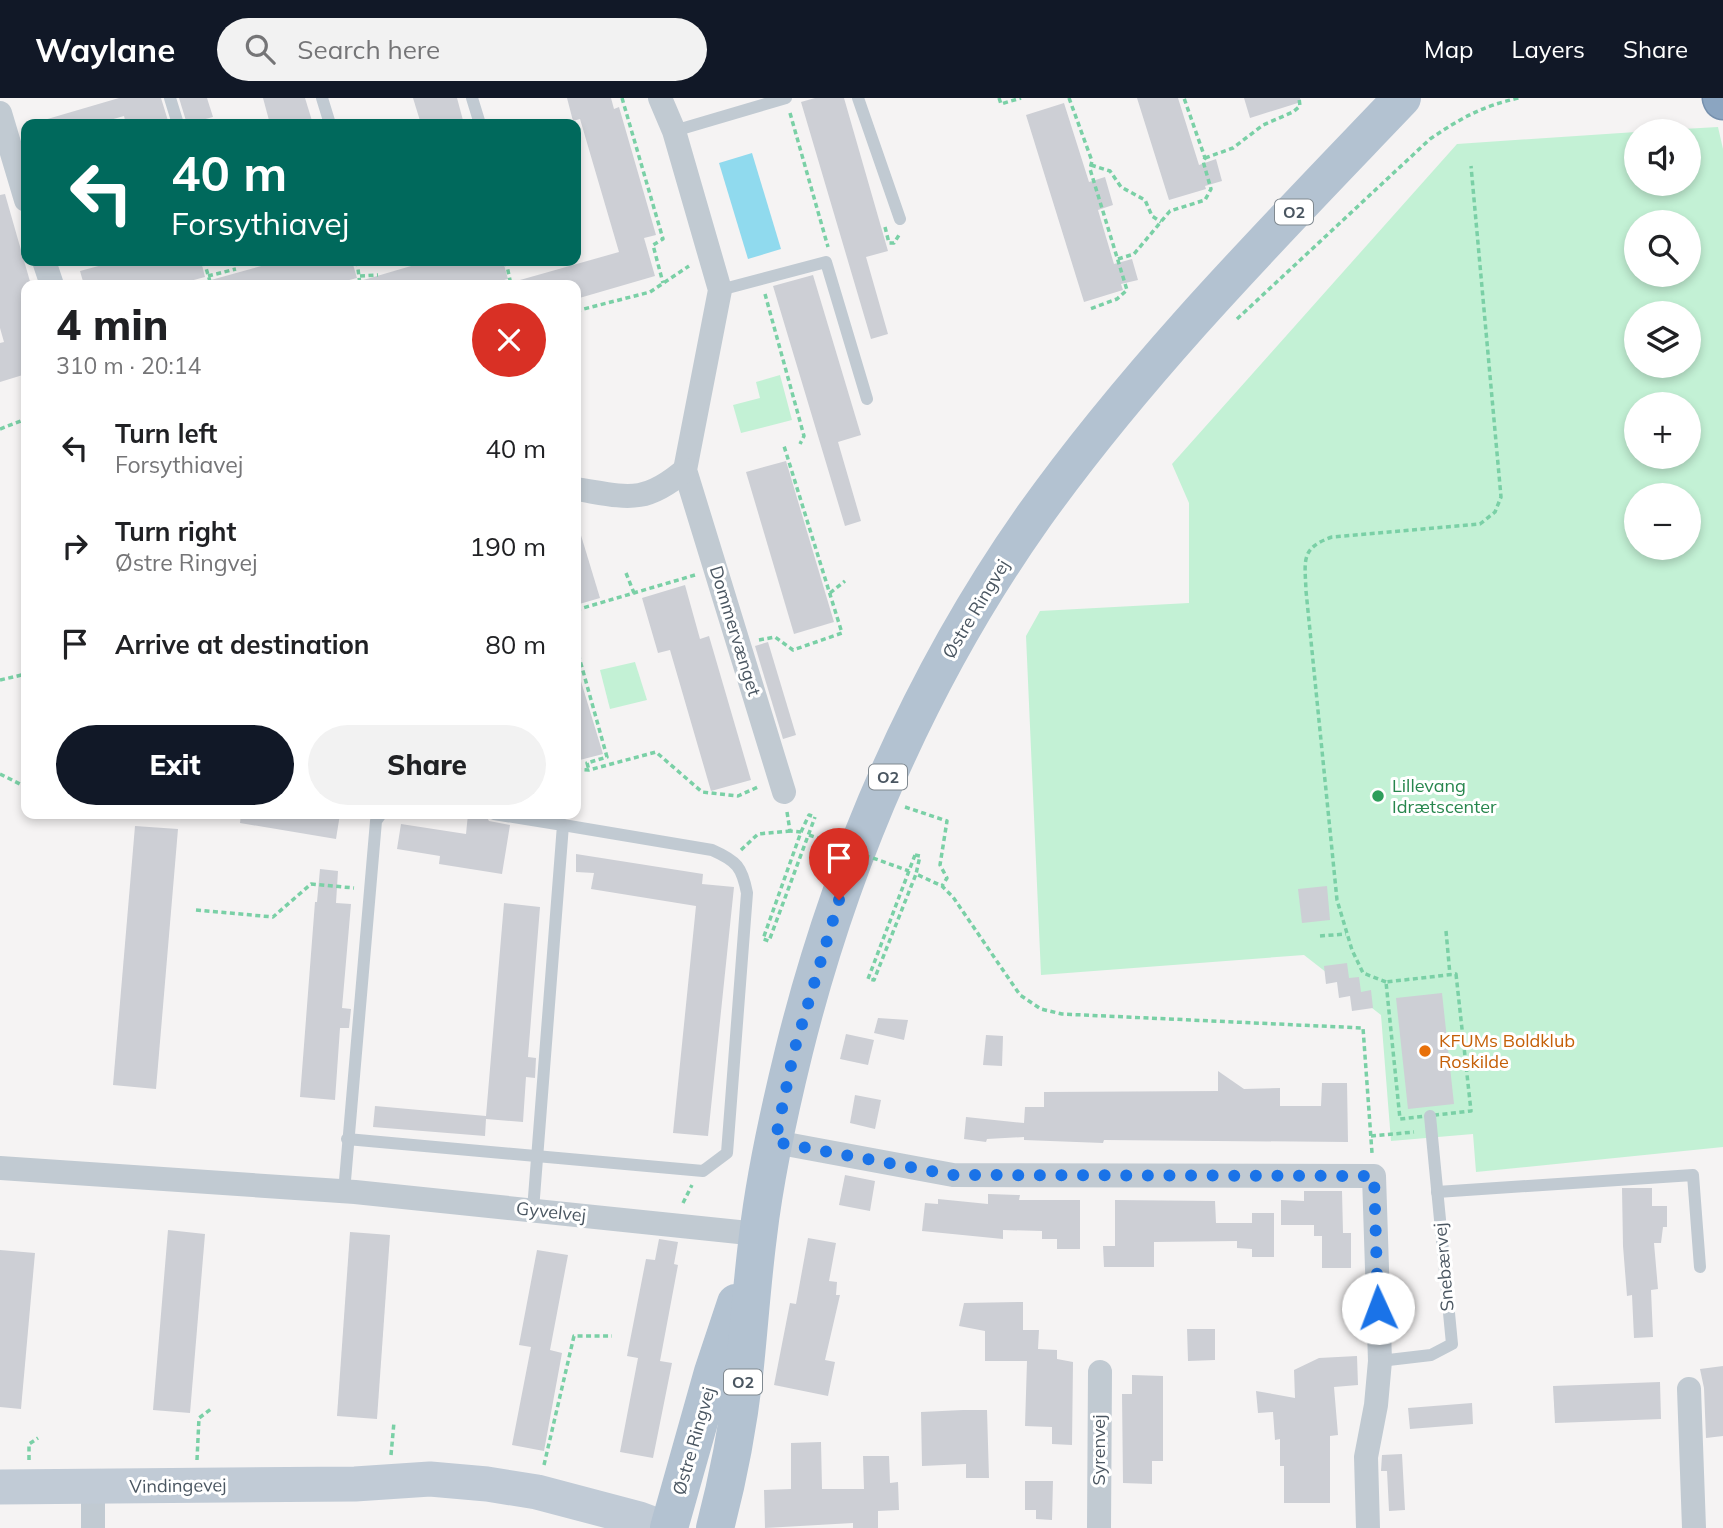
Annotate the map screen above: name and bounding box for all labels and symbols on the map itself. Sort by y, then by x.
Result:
road number: O2 [1275,200,1313,224]
street label: Østre Ringvej [937,555,1014,662]
street label: Dommervænget [705,563,766,699]
road number: O2 [869,764,907,790]
place label: Lillevang Idrætscenter [1392,774,1497,818]
marker: Lillevang Idrætscenter [1370,788,1386,804]
pin [809,828,869,900]
place label: KFUMs Boldklub Roskilde [1439,1029,1575,1073]
marker: KFUMs Boldklub Roskilde [1417,1043,1433,1059]
street label: Gyvelvej [515,1196,587,1227]
street label: Snebærvej [1428,1222,1459,1312]
position arrow [1341,1271,1415,1345]
road number: O2 [724,1370,762,1394]
street label: Østre Ringvej [667,1384,720,1498]
street label: Syrenvej [1087,1415,1110,1485]
street label: Vindingevej [129,1473,227,1498]

